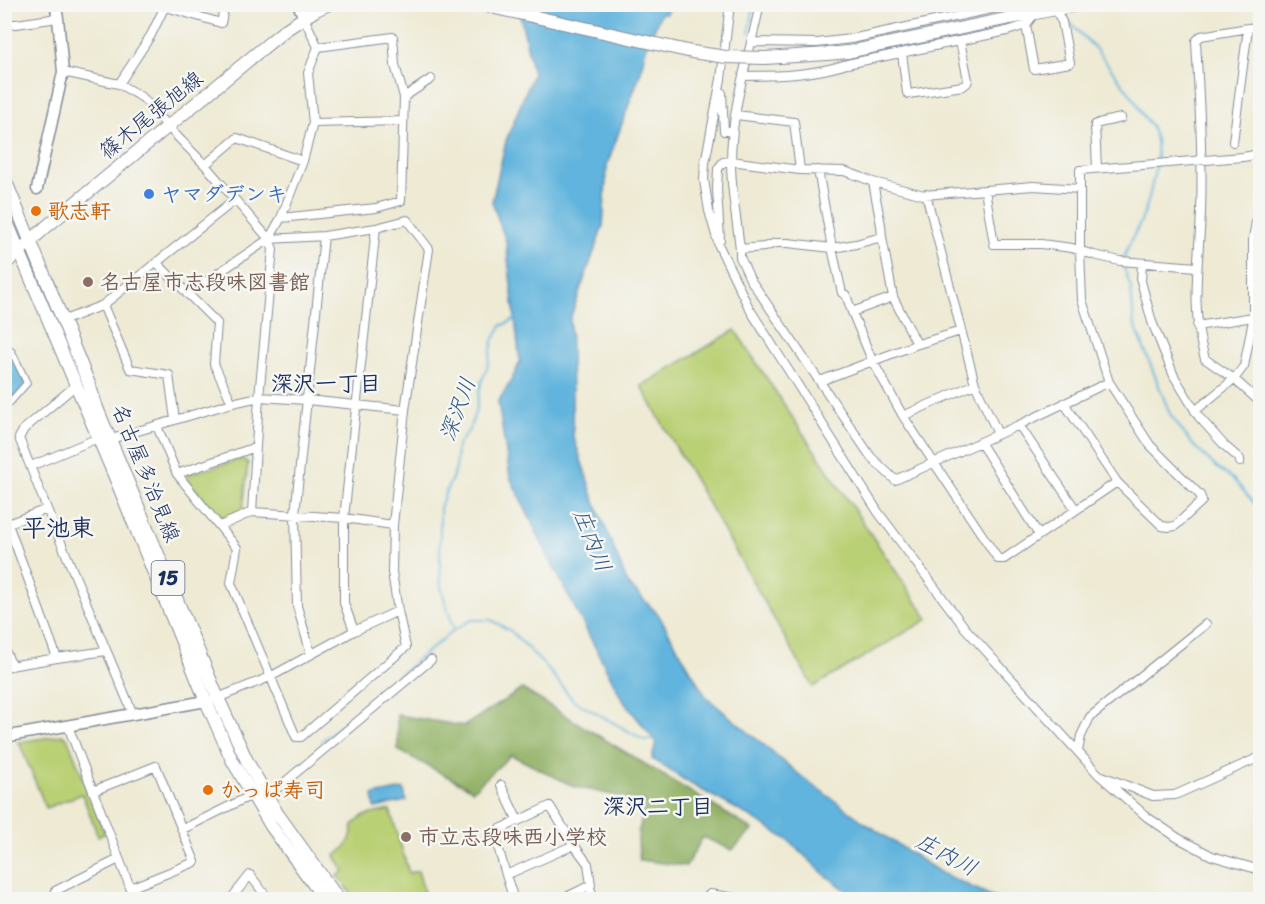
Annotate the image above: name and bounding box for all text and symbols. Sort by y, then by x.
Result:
street label: 篠木尾張旭線 [90,61,212,169]
place label: ヤマダデンキ [161,175,287,213]
marker: ヤマダデンキ [142,187,156,201]
place label: 歌志軒 [48,192,111,230]
marker: 歌志軒 [29,204,43,218]
place label: 名古屋市志段味図書館 [100,263,310,301]
marker: 名古屋市志段味図書館 [81,275,95,289]
district label: 深沢一丁目 [271,364,381,403]
water label: 深沢川 [428,371,487,447]
street label: 名古屋多治見線 [101,398,191,548]
water label: 庄内川 [562,502,623,578]
district label: 平池東 [22,507,94,549]
road number: 15 [152,561,184,595]
place label: かっぱ寿司 [220,771,325,809]
marker: かっぱ寿司 [201,783,215,797]
district label: 深沢二丁目 [603,787,713,826]
place label: 市立志段味西小学校 [418,818,607,856]
water label: 庄内川 [908,822,985,887]
marker: 市立志段味西小学校 [399,830,413,844]

